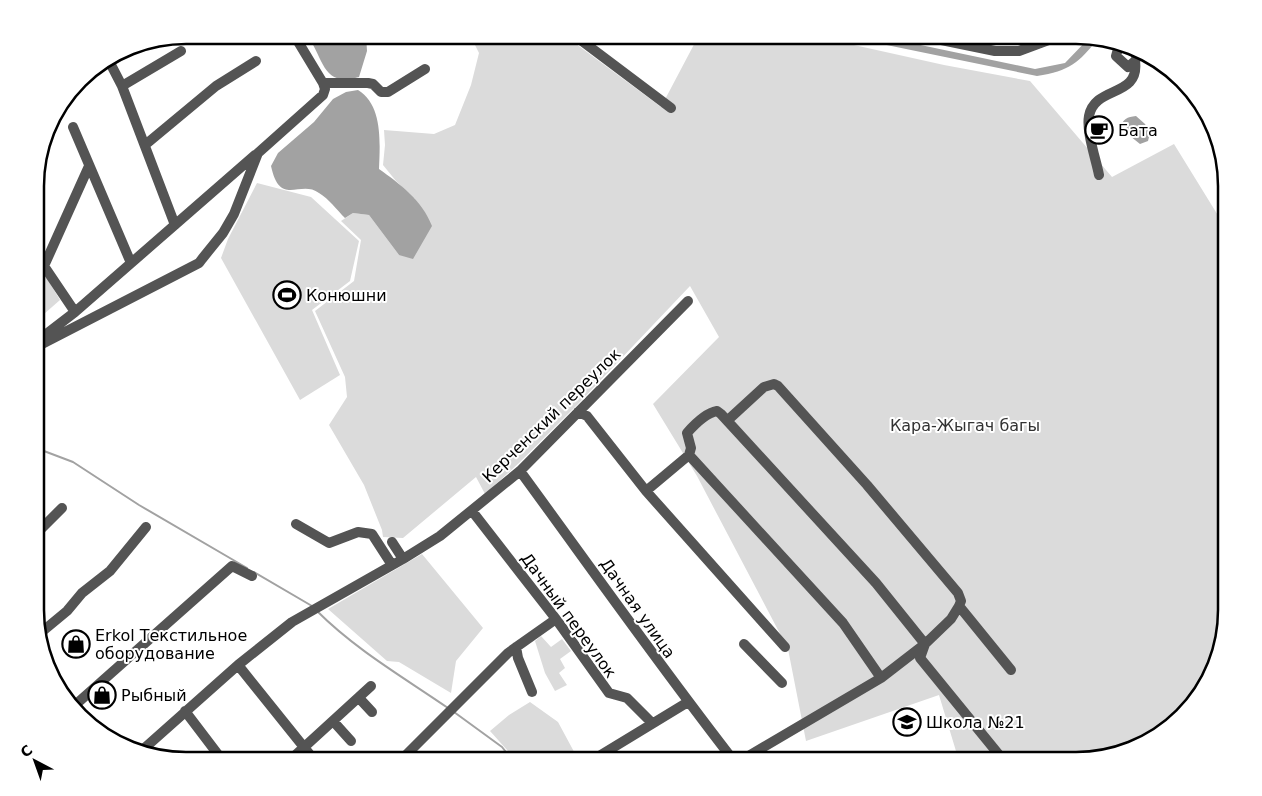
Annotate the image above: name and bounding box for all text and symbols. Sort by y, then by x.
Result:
cafe icon: Бата [1084,115,1114,145]
place label: Бата [1118,121,1158,140]
sports icon: Конюшни [272,280,302,310]
place label: Конюшни [306,286,387,305]
street label: Керченский переулок [478,344,625,486]
park label: Кара-Жыгач багы [890,416,1040,435]
street label: Дачный переулок [517,549,620,682]
street label: Дачная улица [596,555,679,662]
place label: Erkol Текстильное оборудование [95,626,247,663]
shop icon: Erkol Текстильное оборудование [61,629,91,659]
shop icon: Рыбный [87,680,117,710]
place label: Рыбный [121,686,187,705]
school or university icon: Школа №21 [892,707,922,737]
place label: Школа №21 [926,713,1025,732]
north arrow [10,736,60,786]
text: С [17,742,36,761]

